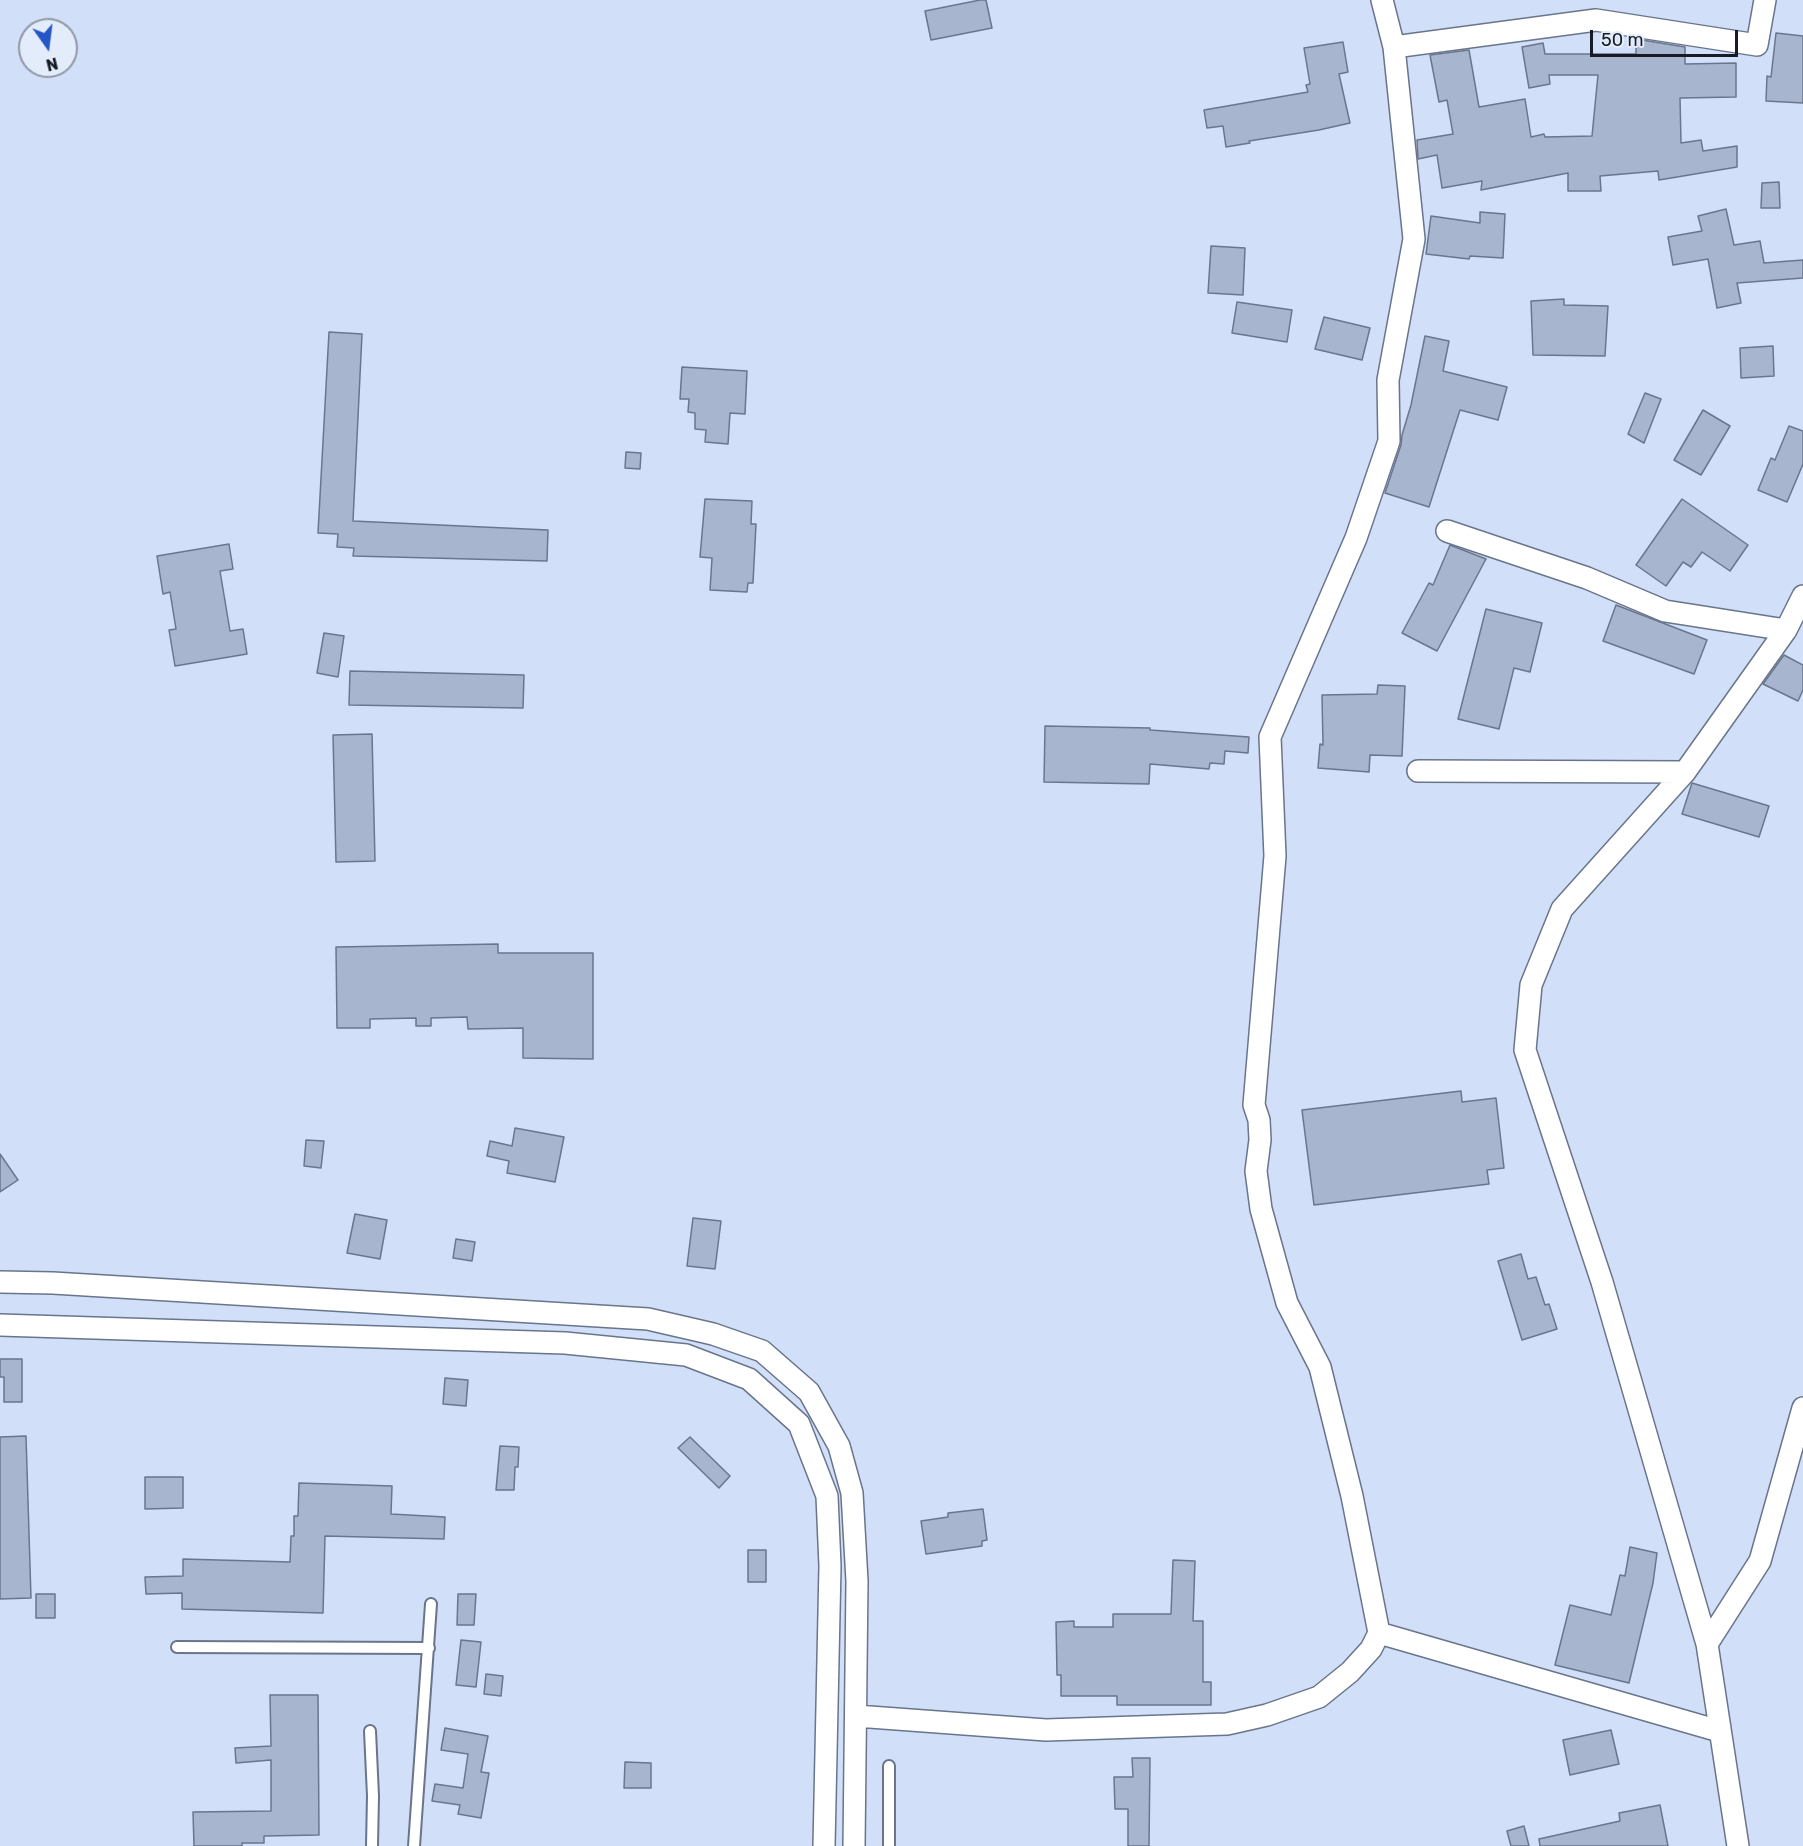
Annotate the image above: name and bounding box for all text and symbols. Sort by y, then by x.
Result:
north arrow [18,18,78,78]
scale bar [1593,18,1742,56]
text: 50 m [1601,29,1644,51]
text: N [44,53,60,75]

